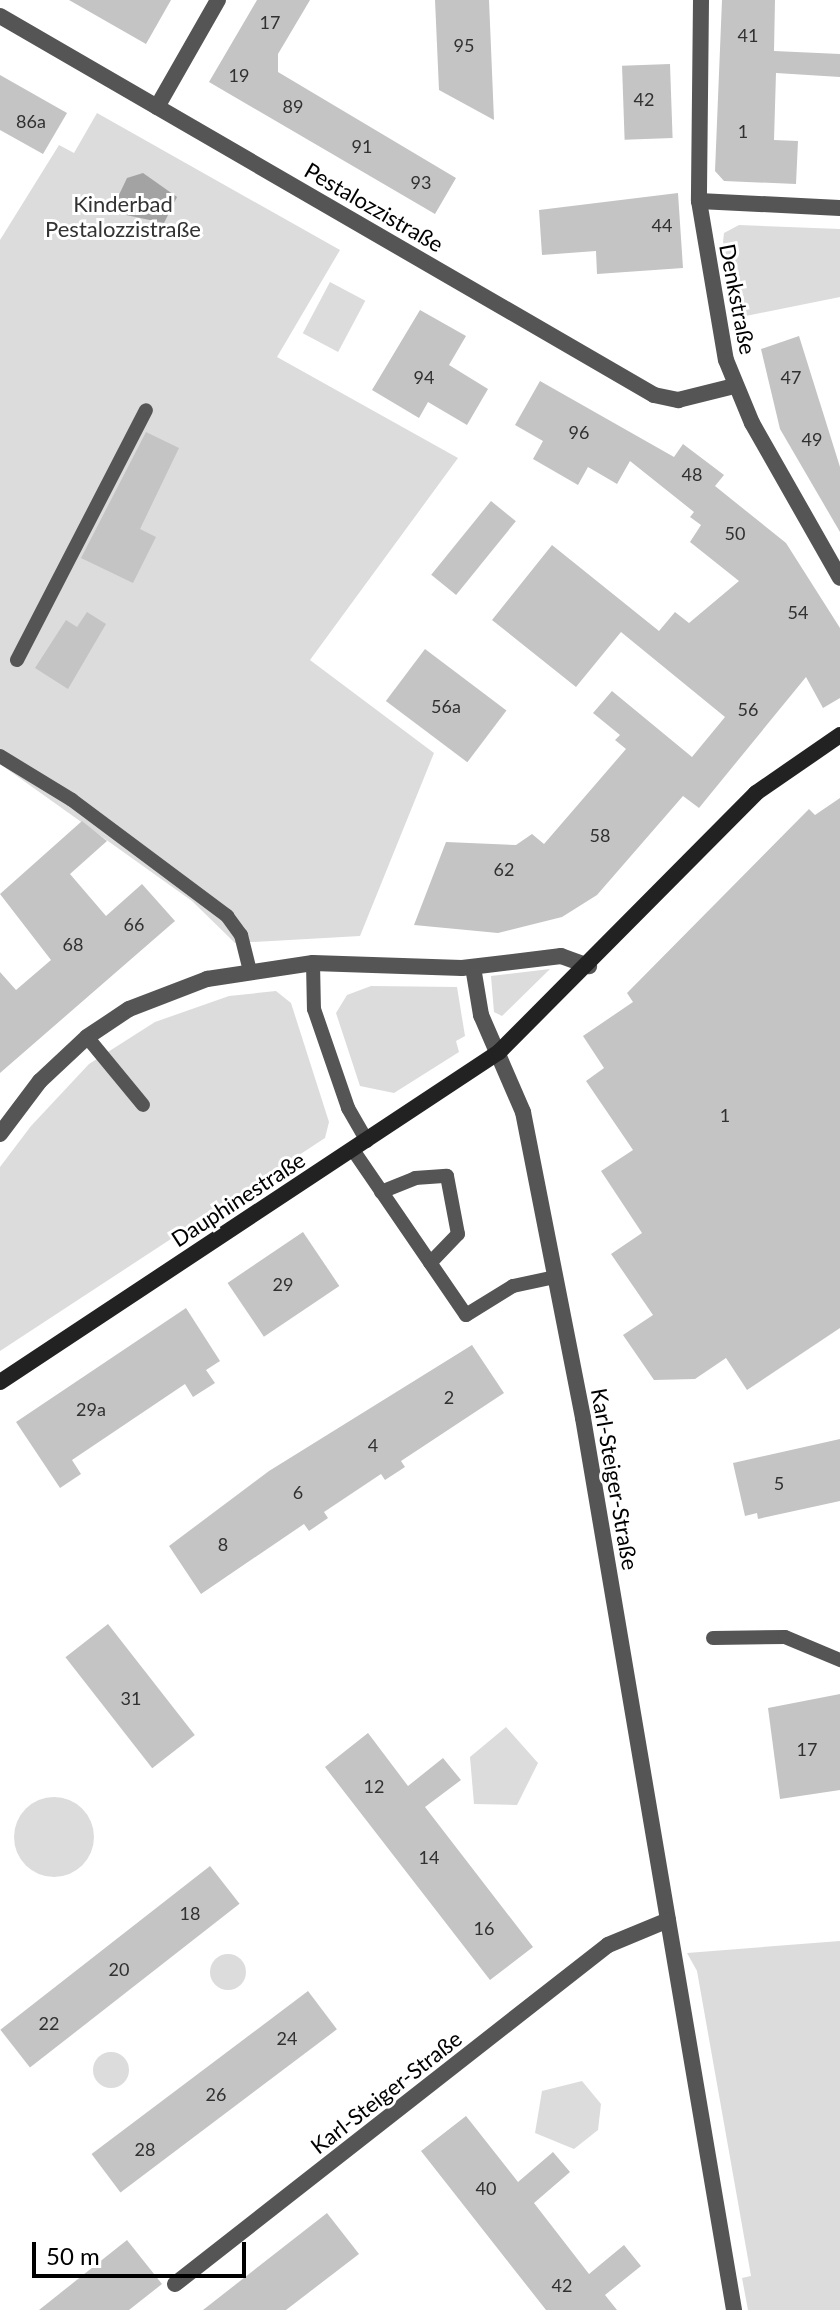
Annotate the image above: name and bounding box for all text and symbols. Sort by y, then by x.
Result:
house number: 17 [260,11,280,33]
house number: 41 [738,24,758,46]
house number: 95 [454,34,474,56]
house number: 19 [229,64,249,86]
house number: 42 [634,88,654,110]
house number: 89 [283,95,303,117]
house number: 86a [16,110,46,132]
house number: 1 [738,120,748,142]
house number: 91 [352,135,372,157]
street label: Pestalozzistraße [300,157,448,257]
house number: 93 [411,171,431,193]
park label: Kinderbad Pestalozzistraße [45,190,201,242]
house number: 44 [652,214,672,236]
street label: Denkstraße [714,241,762,357]
house number: 94 [414,366,434,388]
house number: 47 [781,366,801,388]
house number: 96 [569,421,589,443]
house number: 49 [802,428,822,450]
house number: 48 [682,463,702,485]
house number: 50 [725,522,745,544]
house number: 54 [788,601,808,623]
house number: 56a [431,695,461,717]
house number: 56 [738,698,758,720]
house number: 58 [590,824,610,846]
house number: 62 [494,858,514,880]
house number: 66 [124,913,144,935]
house number: 68 [63,933,83,955]
house number: 1 [720,1104,730,1126]
street label: Dauphinestraße [166,1146,310,1252]
house number: 29 [273,1273,293,1295]
house number: 2 [444,1386,454,1408]
street label: Karl-Steiger-Straße [586,1386,644,1572]
house number: 29a [76,1398,106,1420]
house number: 4 [368,1434,378,1456]
house number: 5 [774,1472,784,1494]
house number: 6 [293,1481,303,1503]
house number: 8 [218,1533,228,1555]
house number: 31 [121,1687,141,1709]
house number: 17 [797,1738,817,1760]
house number: 12 [364,1775,384,1797]
house number: 14 [419,1846,439,1868]
house number: 18 [180,1902,200,1924]
house number: 16 [474,1917,494,1939]
house number: 20 [109,1958,129,1980]
house number: 22 [39,2012,59,2034]
street label: Karl-Steiger-Straße [305,2025,467,2159]
house number: 24 [277,2027,297,2049]
house number: 26 [206,2083,226,2105]
house number: 28 [135,2138,155,2160]
house number: 40 [476,2177,496,2199]
scale bar [36,2226,250,2276]
text: 50 m [46,2241,100,2270]
house number: 42 [552,2274,572,2296]

